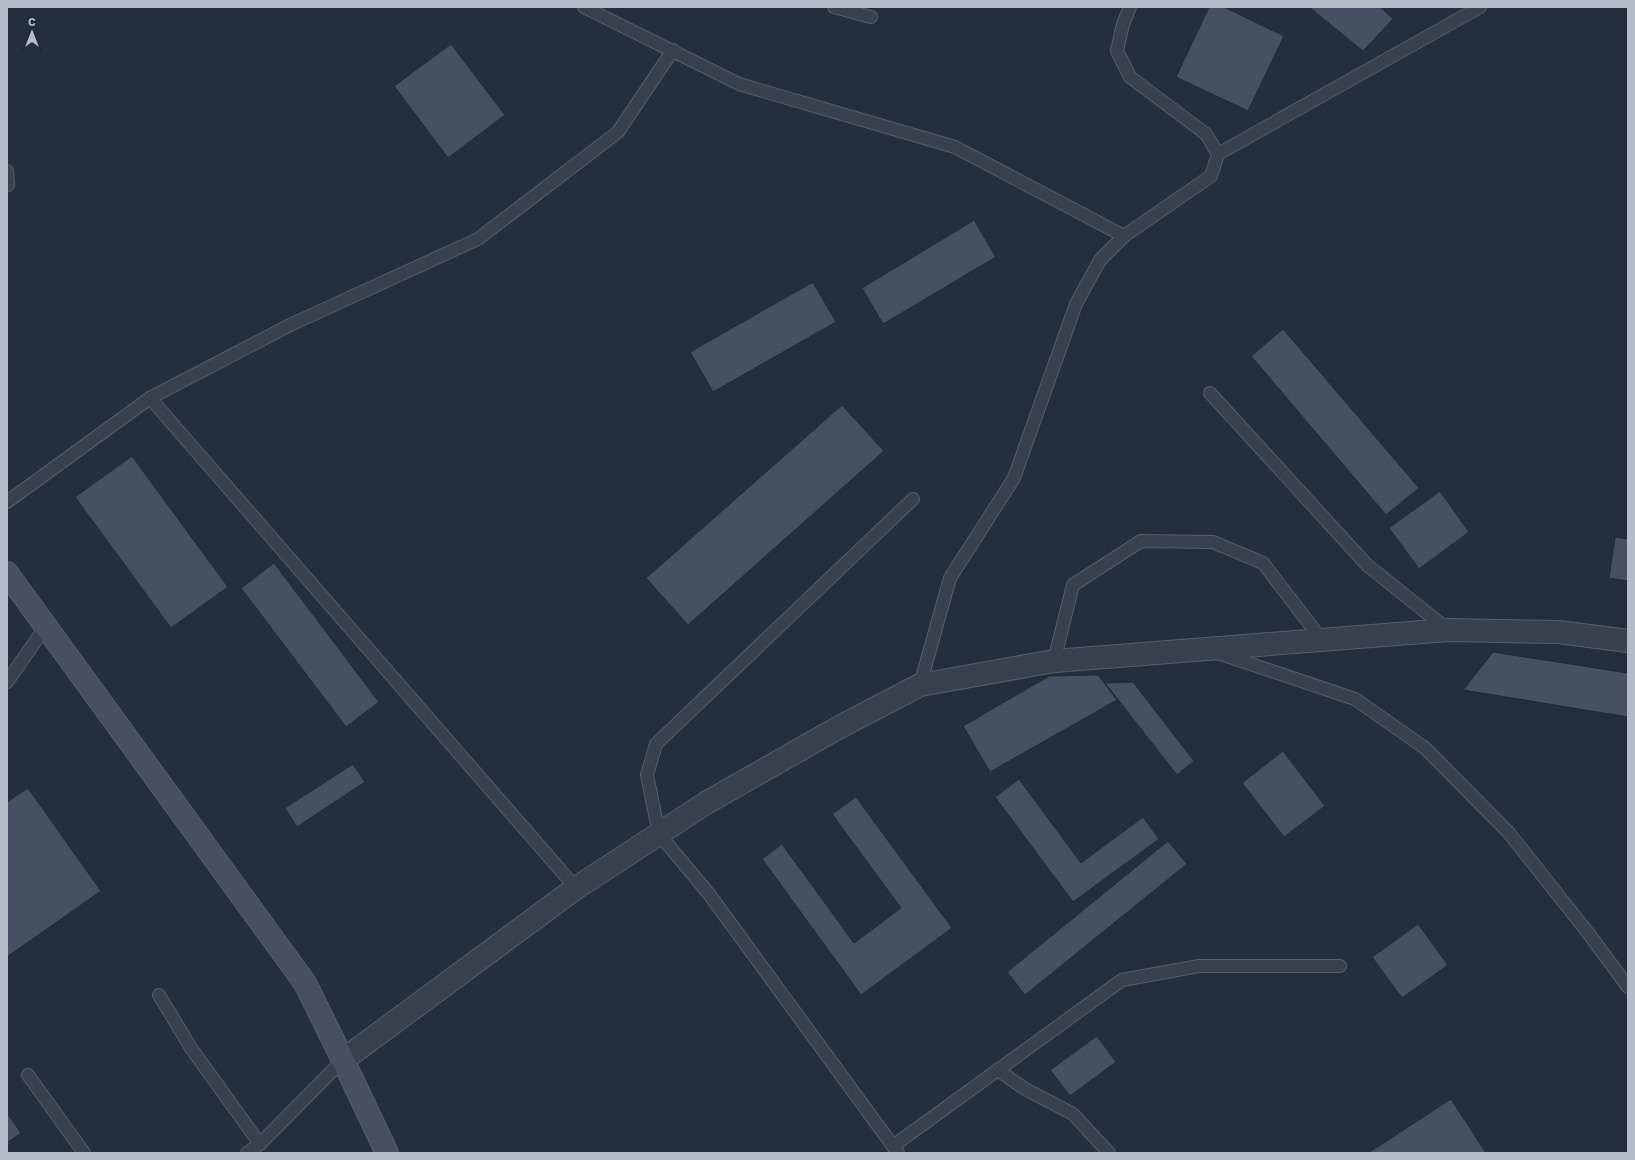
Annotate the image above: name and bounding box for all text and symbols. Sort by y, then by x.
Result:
north arrow [12,12,52,52]
text: С [28,15,36,28]

